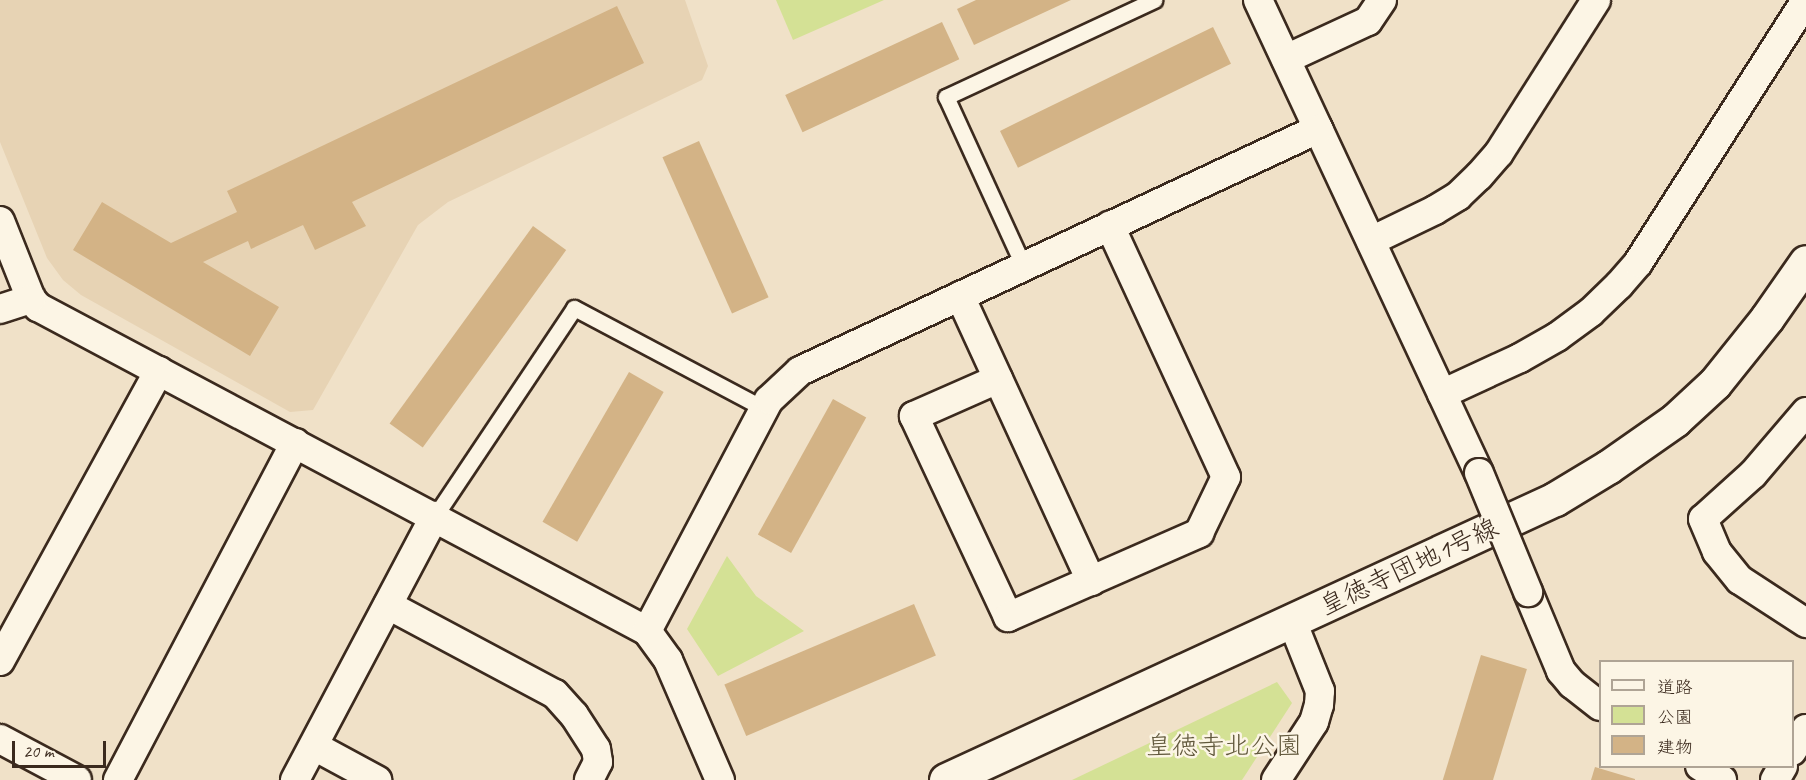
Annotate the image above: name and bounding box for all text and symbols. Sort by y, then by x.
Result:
street label: 皇徳寺団地1号線 [1315,512,1503,622]
legend [1599,660,1794,768]
text: 道路 [1657,676,1693,698]
text: 公園 [1657,706,1693,728]
scale bar [15,729,110,767]
park label: 皇徳寺北公園 [1146,730,1302,762]
text: 建物 [1657,736,1693,758]
text: 20 m [23,740,54,762]

